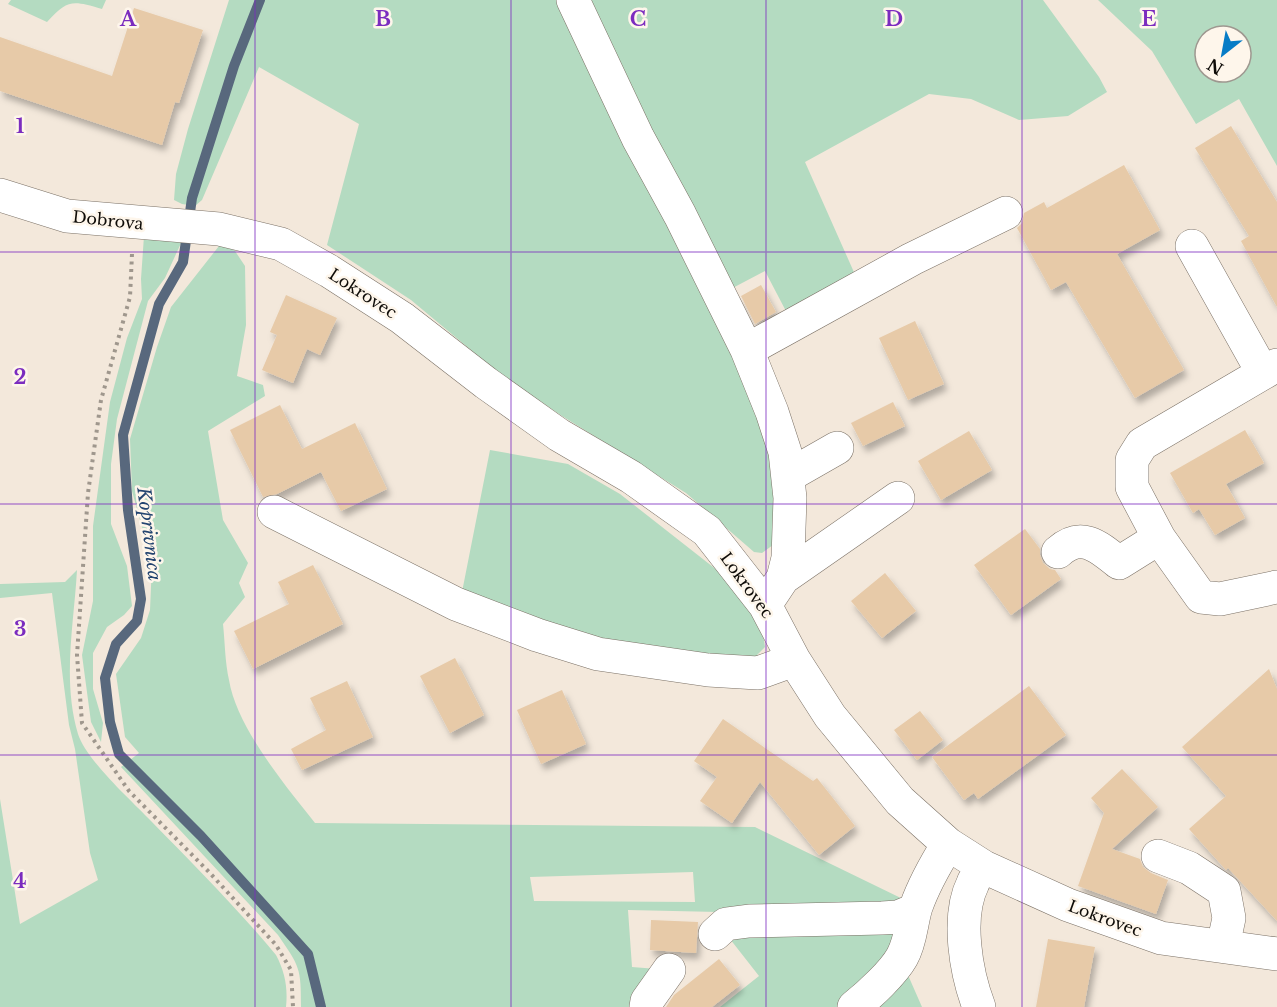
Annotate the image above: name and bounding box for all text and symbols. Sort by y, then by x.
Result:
text: A [119,7,137,31]
text: B [375,7,391,31]
text: C [630,7,646,31]
text: D [885,7,903,31]
text: E [1141,7,1157,31]
north arrow [1193,24,1253,84]
text: N [1204,54,1227,79]
text: 1 [16,114,25,138]
street label: Dobrova [72,206,145,234]
street label: Lokrovec [325,264,401,323]
text: 2 [13,365,27,389]
water label: Koprivnica [132,485,166,582]
street label: Lokrovec [716,548,778,622]
text: 3 [14,617,26,641]
text: 4 [13,869,27,893]
street label: Lokrovec [1066,895,1145,941]

